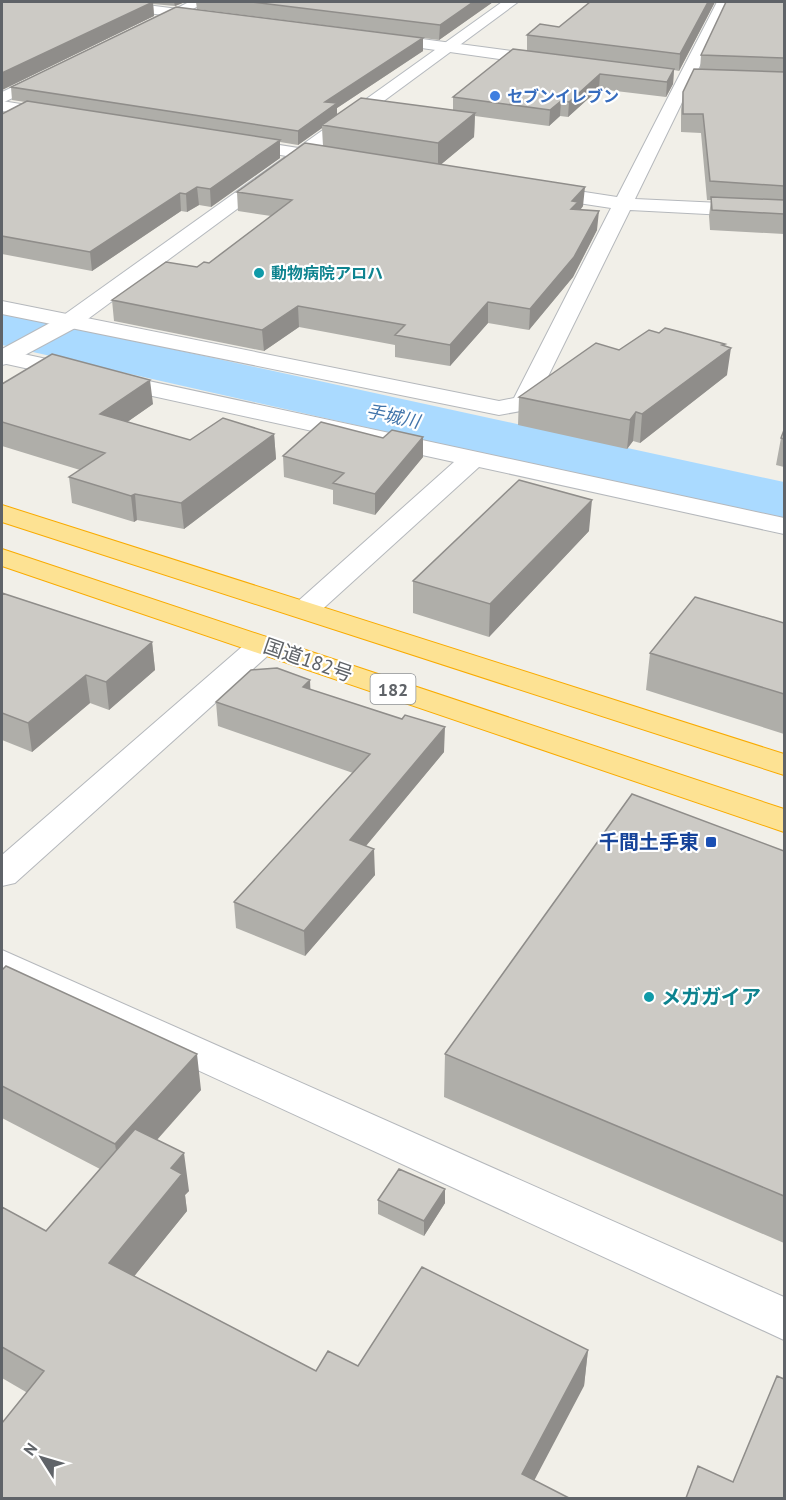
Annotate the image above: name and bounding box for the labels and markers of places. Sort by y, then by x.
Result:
place label: セブンイレブン [507,86,619,106]
marker: セブンイレブン [488,89,502,103]
place label: 動物病院アロハ [271,263,383,283]
marker: 動物病院アロハ [252,266,266,280]
place label: 千間土手東 [599,829,699,855]
marker: 千間土手東 [704,835,718,849]
place label: メガガイア [661,984,761,1010]
marker: メガガイア [642,990,656,1004]

